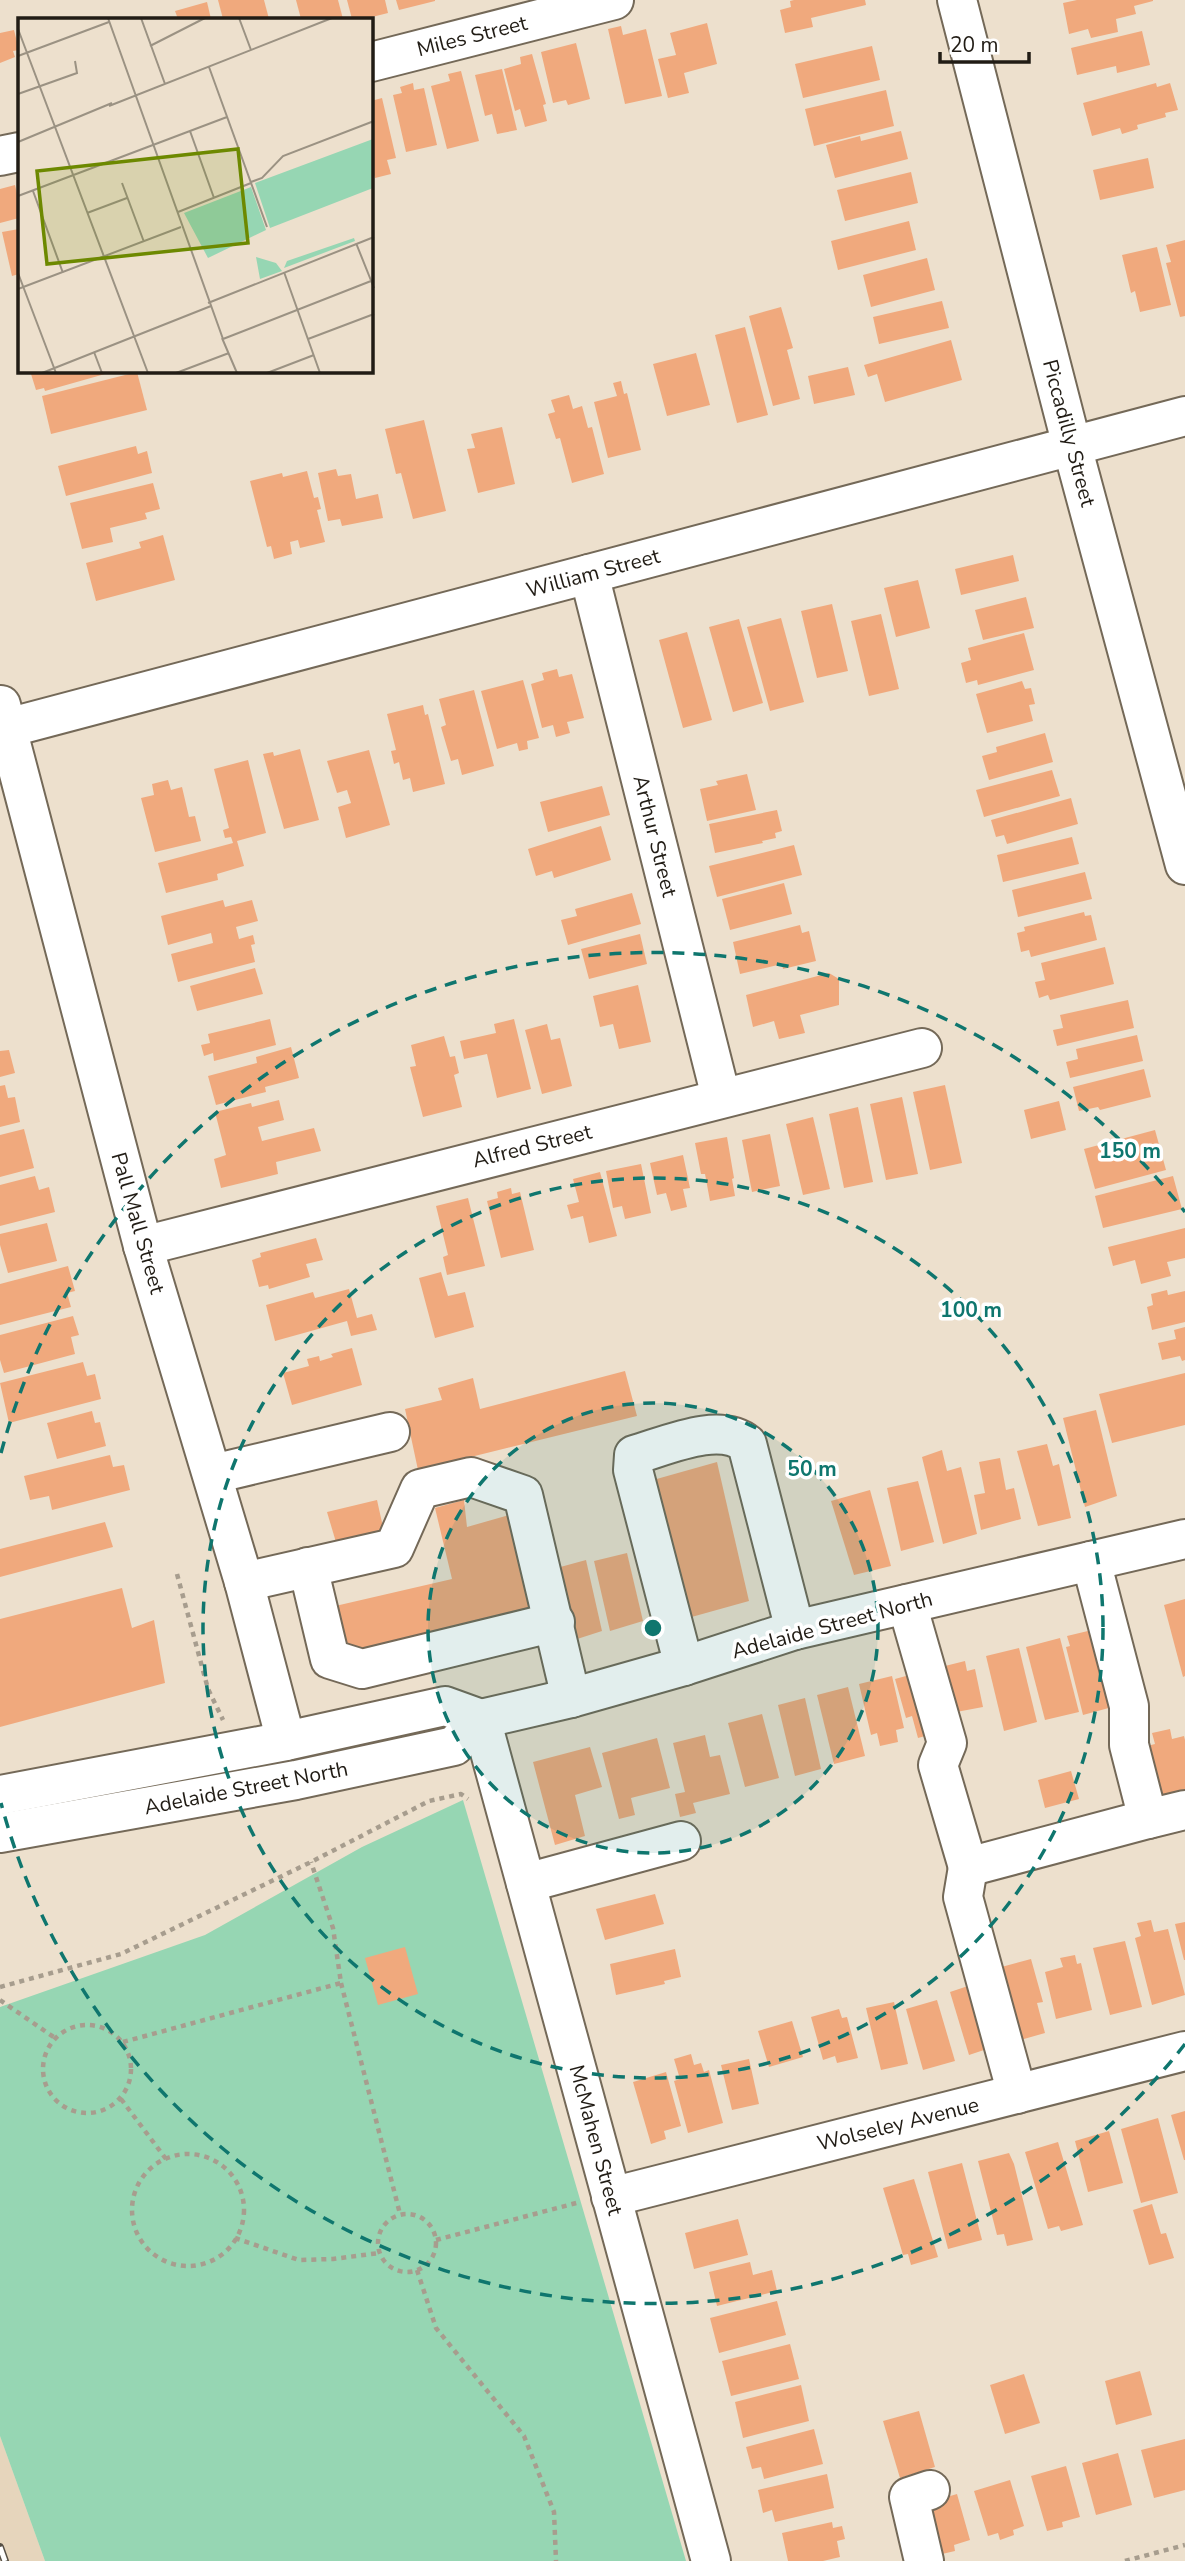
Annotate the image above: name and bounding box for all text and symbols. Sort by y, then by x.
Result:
street label: Miles Street [414,9,531,63]
inset map [18,18,373,373]
scale bar [940,21,1029,65]
text: 20 m [950,31,999,59]
street label: Piccadilly Street [1036,356,1102,510]
street label: William Street [523,542,663,604]
street label: Arthur Street [626,772,684,900]
street label: Alfred Street [469,1118,595,1174]
text: 150 m [1099,1137,1161,1165]
street label: Pall Mall Street [104,1149,172,1298]
text: 100 m [940,1296,1002,1324]
text: 50 m [787,1455,837,1483]
street label: Adelaide Street North [728,1585,936,1665]
centre of rings [641,1616,665,1640]
street label: Adelaide Street North [142,1755,350,1821]
street label: McMahen Street [562,2062,630,2219]
street label: Wolseley Avenue [814,2090,982,2158]

